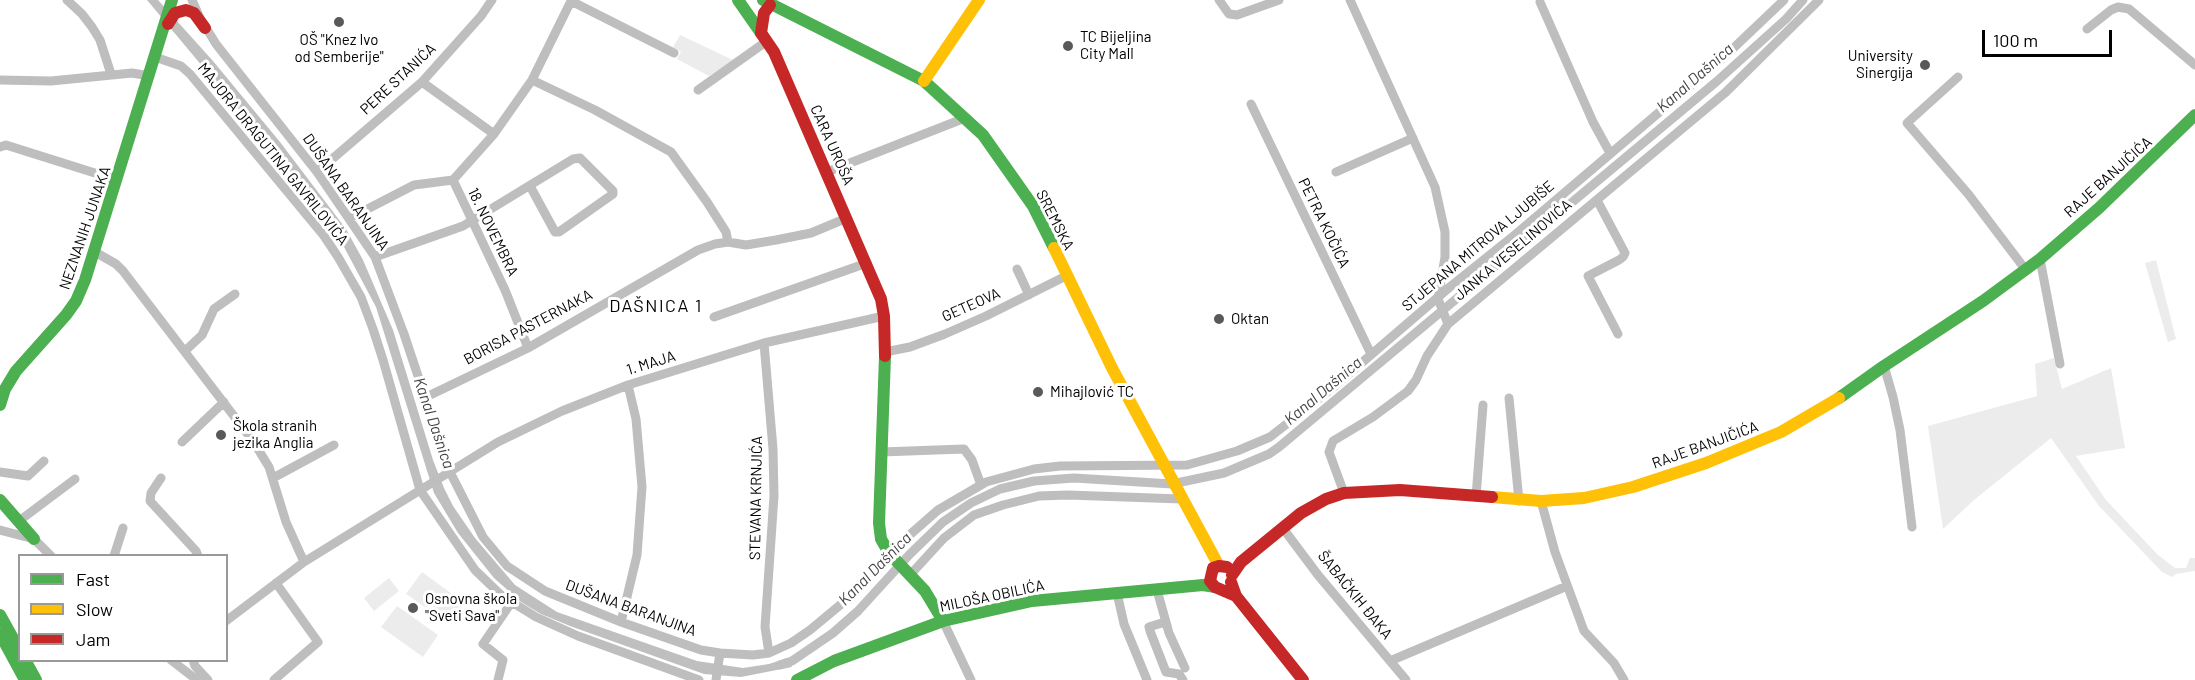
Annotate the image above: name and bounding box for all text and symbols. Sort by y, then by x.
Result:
marker: OŠ "Knez Ivo od Semberije" [332,15,346,29]
scale bar [1985,18,2116,56]
place label: TC Bijeljina City Mall [1080,28,1152,63]
text: 100 m [1993,29,2038,51]
place label: OŠ "Knez Ivo od Semberije" [294,31,384,66]
street label: PERE STANIĆA [357,39,439,119]
marker: TC Bijeljina City Mall [1061,39,1075,53]
water label: Kanal Dašnica [1653,39,1737,117]
place label: University Sinergija [1848,47,1913,82]
marker: University Sinergija [1918,58,1932,72]
street label: MAJORA DRAGUTINA GAVRILOVIĆA [194,59,352,249]
street label: CARA UROŠA [806,102,858,188]
street label: DUŠANA BARANJINA [299,130,393,254]
street label: RAJE BANJIČIĆA [2060,133,2156,221]
street label: NEZNANIH JUNAKA [55,164,115,292]
street label: PETRA KOČIĆA [1294,175,1354,271]
street label: STJEPANA MITROVA LJUBIŠE [1398,177,1558,315]
street label: 18. NOVEMBRA [464,185,522,279]
street label: SREMSKA [1032,187,1078,253]
street label: JANKA VESELINOVIĆA [1451,196,1575,304]
street label: GETEOVA [939,284,1003,326]
street label: BORISA PASTERNAKA [461,286,595,368]
district label: DAŠNICA 1 [609,295,703,317]
place label: Oktan [1231,310,1269,328]
marker: Oktan [1212,312,1226,326]
street label: 1. MAJA [624,347,678,379]
water label: Kanal Dašnica [1280,353,1366,429]
water label: Kanal Dašnica [409,375,459,471]
place label: Mihajlović TC [1050,383,1134,401]
marker: Mihajlović TC [1031,385,1045,399]
place label: Škola stranih jezika Anglia [233,417,317,452]
street label: RAJE BANJIČIĆA [1649,417,1761,473]
marker: Škola stranih jezika Anglia [214,428,228,442]
street label: STEVANA KRNJIĆA [746,436,766,560]
water label: Kanal Dašnica [834,528,916,610]
street label: ŠABAČKIH ĐAKA [1314,547,1396,643]
legend [18,554,228,662]
text: Fast [76,568,110,590]
street label: DUŠANA BARANJINA [563,576,699,640]
street label: MILOŠA OBILIĆA [938,576,1046,616]
place label: Osnovna škola "Sveti Sava" [425,590,517,625]
text: Slow [76,598,113,620]
marker: Osnovna škola "Sveti Sava" [406,601,420,615]
text: Jam [76,628,110,650]

